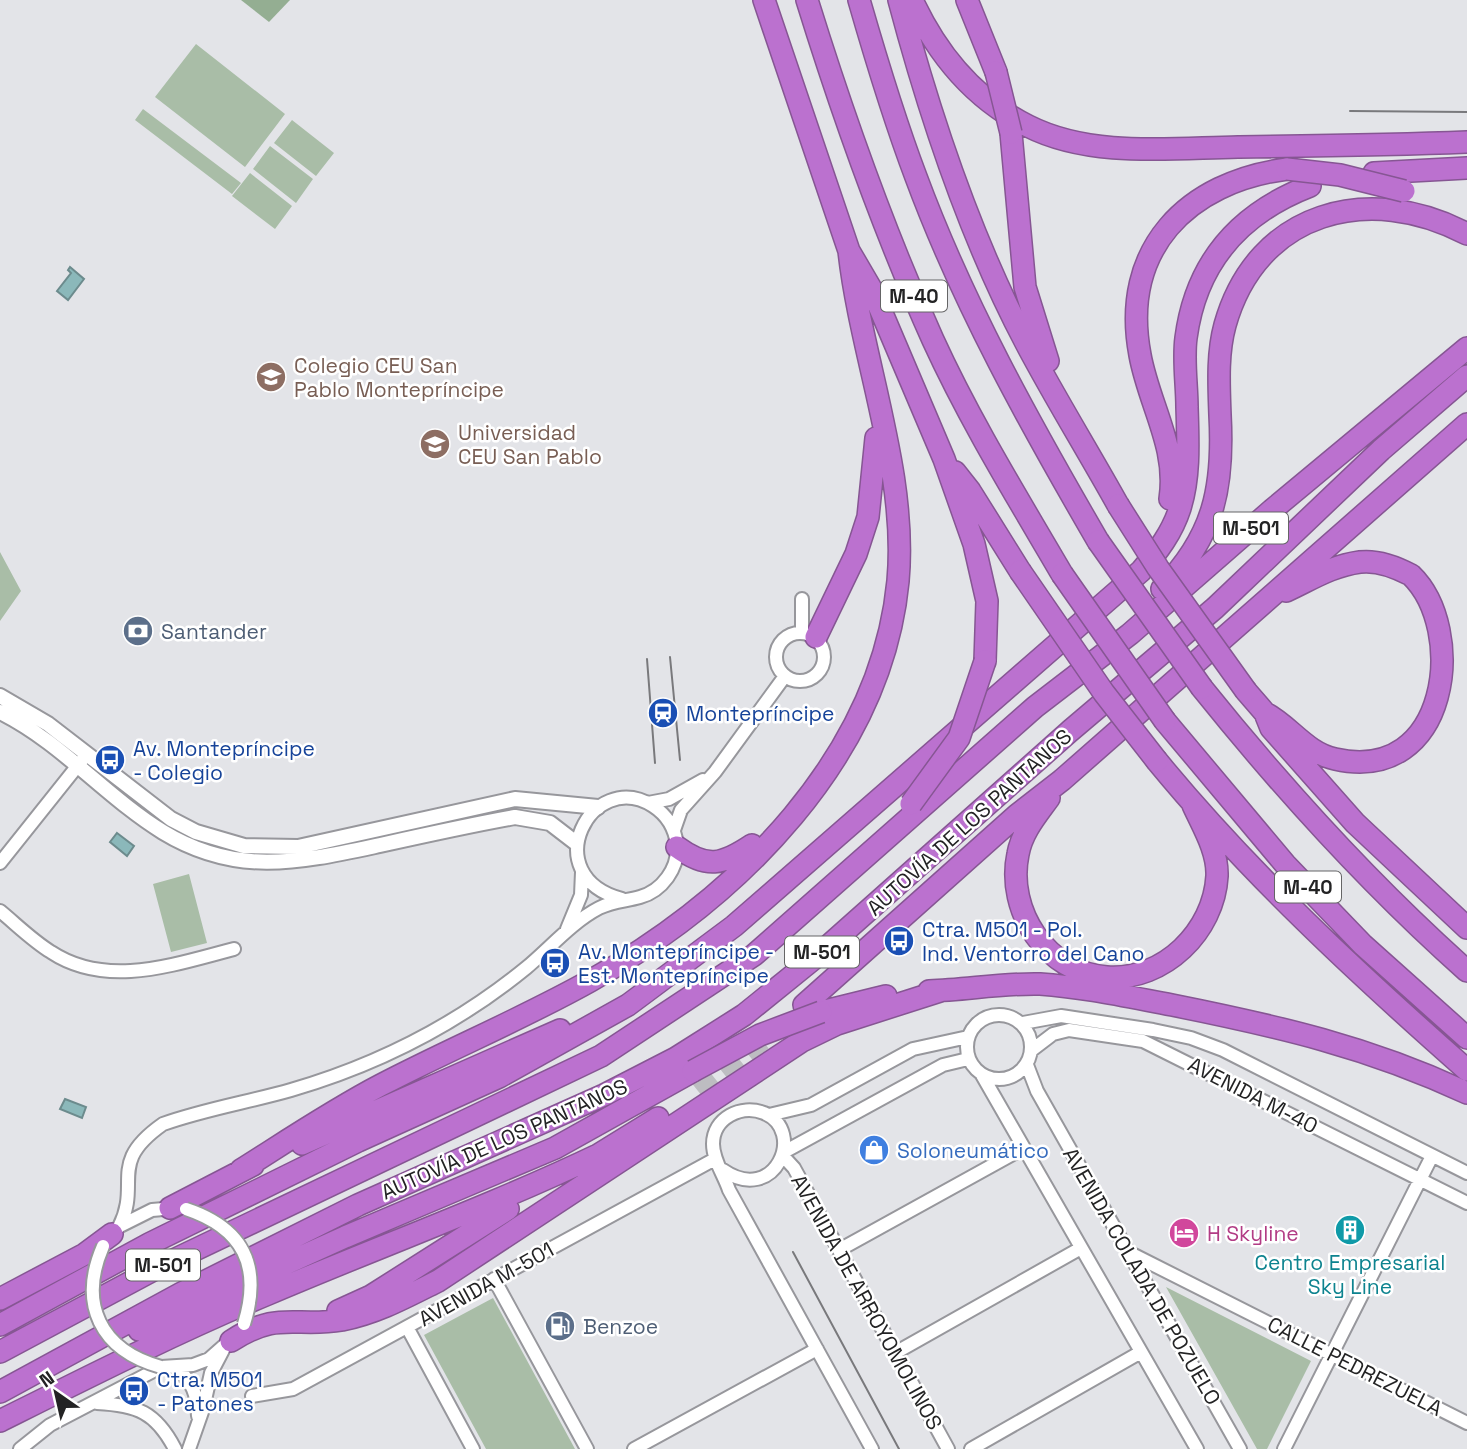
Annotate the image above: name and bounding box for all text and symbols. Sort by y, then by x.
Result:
road number: M-40 [881,280,947,312]
place label: Colegio CEU San Pablo Montepríncipe [294,352,504,403]
school or university icon: Colegio CEU San Pablo Montepríncipe [254,360,288,394]
place label: Universidad CEU San Pablo [458,419,602,470]
school or university icon: Universidad CEU San Pablo [418,427,452,461]
road number: M-501 [1214,512,1288,544]
bank icon: Santander [121,614,155,648]
place label: Santander [161,618,267,645]
station icon: Montepríncipe [646,696,680,730]
place label: Montepríncipe [686,700,835,727]
street label: AUTOVÍA DE LOS PANTANOS [861,723,1077,921]
place label: Av. Montepríncipe - Colegio [133,735,315,786]
bus stop icon: Av. Montepríncipe - Colegio [93,743,127,777]
road number: M-40 [1275,872,1341,902]
place label: Ctra. M501 - Pol. Ind. Ventorro del Cano [922,916,1145,967]
bus stop icon: Ctra. M501 - Pol. Ind. Ventorro del Cano [882,924,916,958]
road number: M-501 [785,936,859,968]
place label: Av. Montepríncipe - Est. Montepríncipe [578,938,774,989]
bus stop icon: Av. Montepríncipe - Est. Montepríncipe [538,946,572,980]
street label: AVENIDA M-40 [1183,1051,1323,1139]
street label: AUTOVÍA DE LOS PANTANOS [377,1072,631,1206]
shop icon: Soloneumático [857,1133,891,1167]
place label: Soloneumático [897,1137,1049,1164]
street label: AVENIDA COLADA DE POZUELO [1057,1142,1227,1410]
street label: AVENIDA DE ARROYOMOLINOS [785,1169,949,1435]
building icon: Centro Empresarial Sky Line [1333,1213,1367,1247]
hotel icon: H Skyline [1167,1216,1201,1250]
place label: H Skyline [1207,1220,1299,1247]
street label: AVENIDA M-501 [414,1236,558,1332]
place label: Centro Empresarial Sky Line [1255,1249,1445,1300]
road number: M-501 [126,1250,200,1280]
fuel station icon: Benzoe [543,1309,577,1343]
street label: CALLE PEDREZUELA [1263,1310,1447,1422]
place label: Benzoe [583,1313,658,1340]
north arrow [21,1358,91,1428]
text: N [35,1365,59,1393]
place label: Ctra. M501 - Patones [157,1366,263,1417]
bus stop icon: Ctra. M501 - Patones [117,1374,151,1408]

